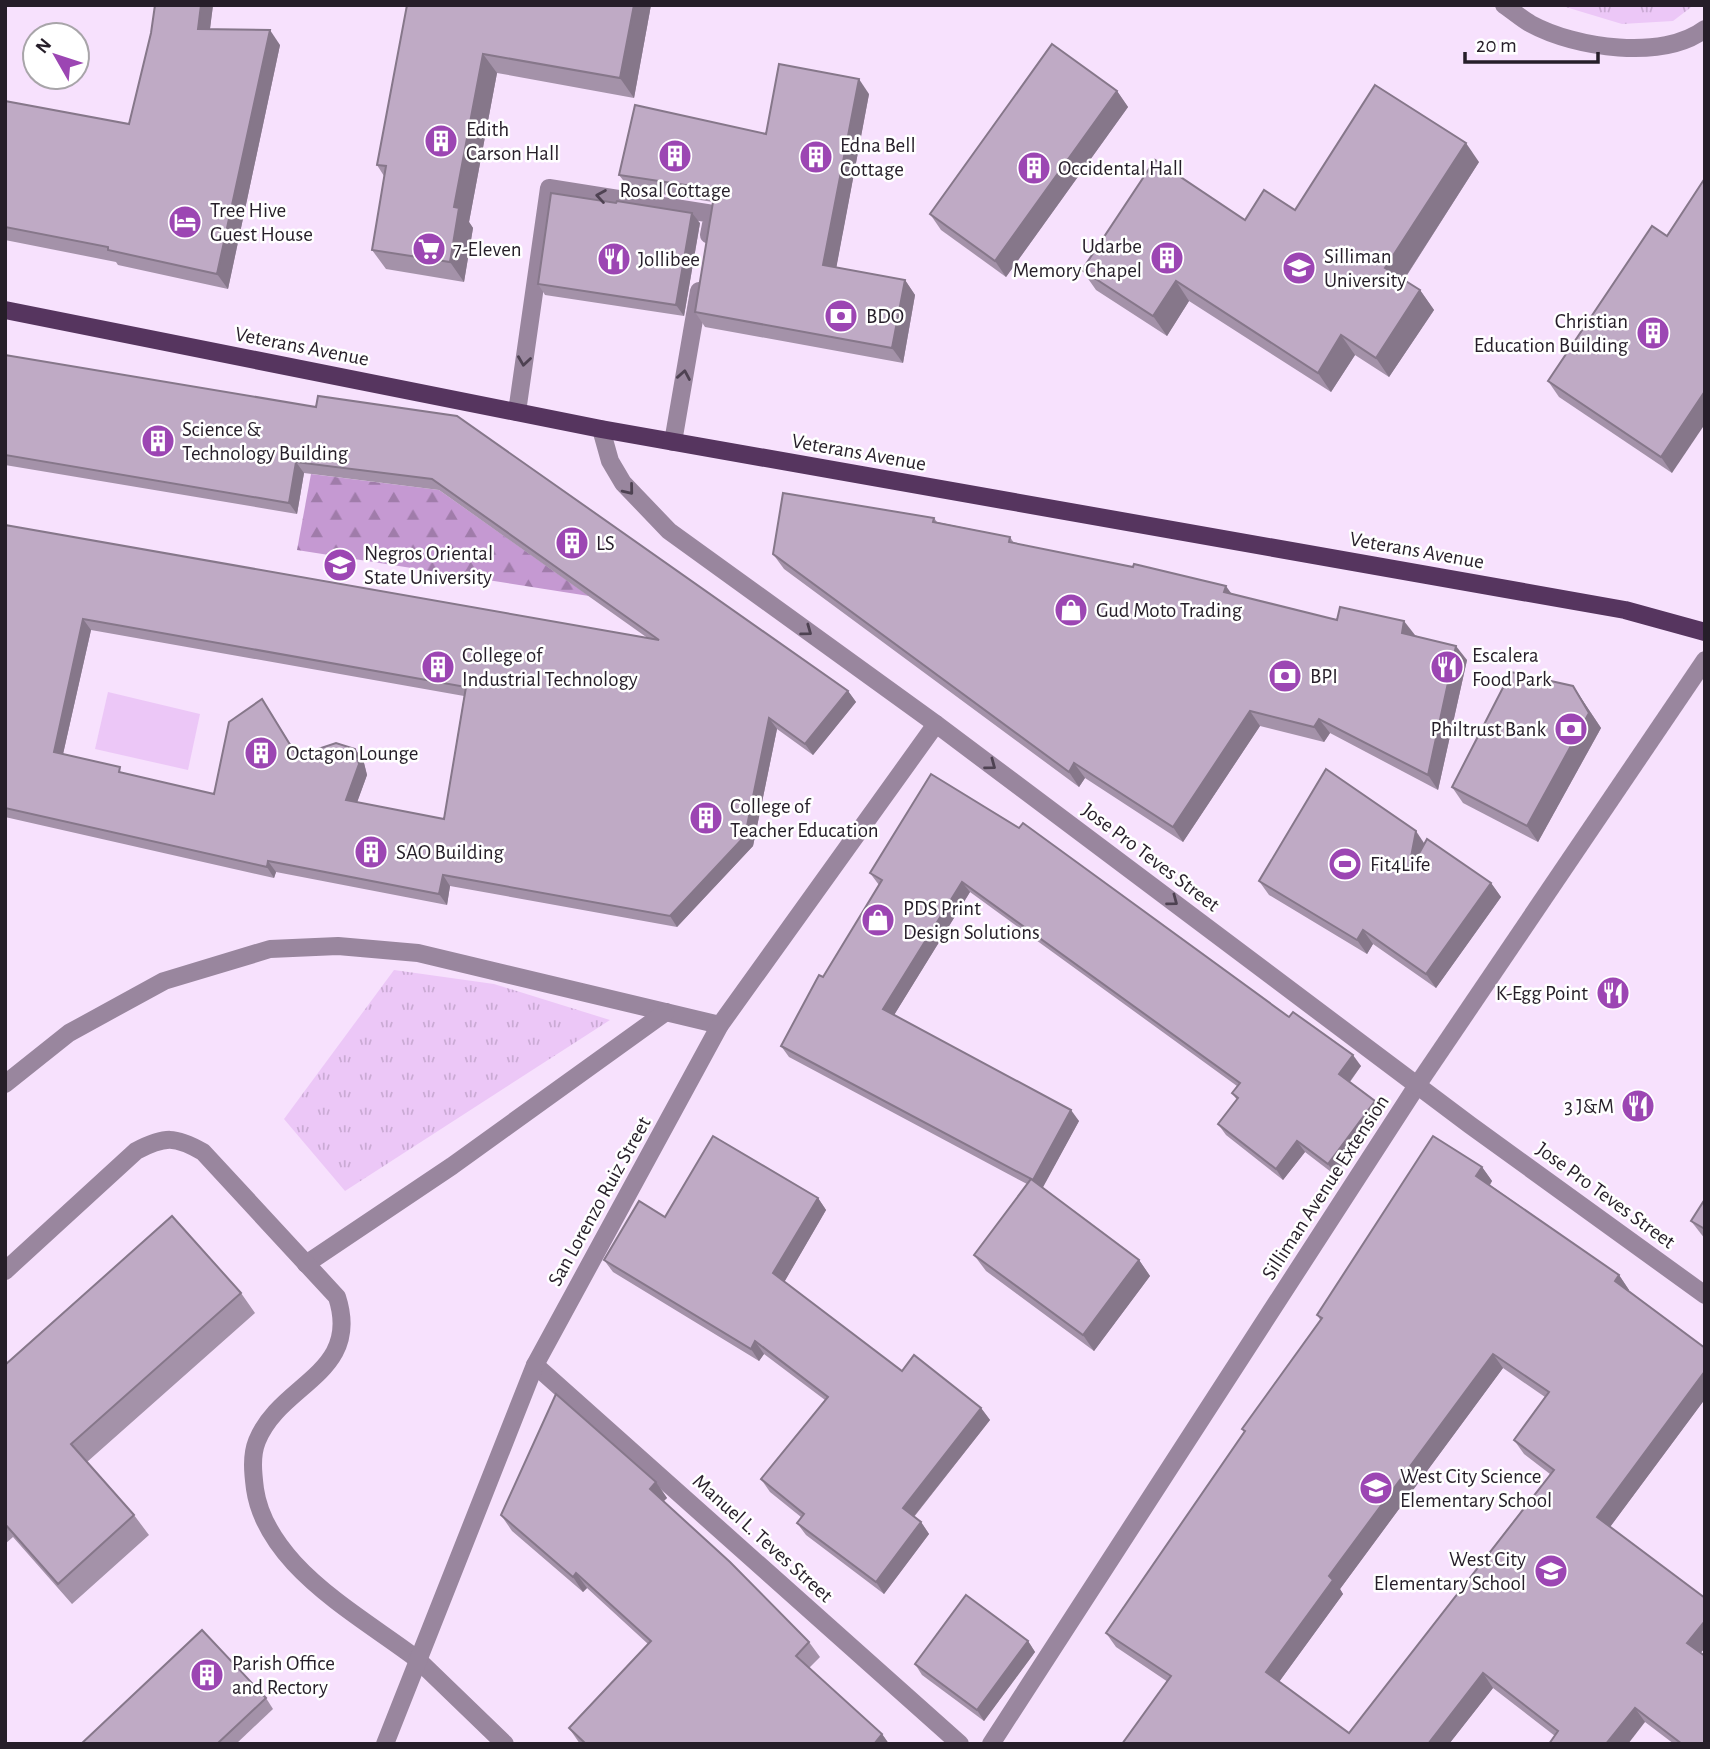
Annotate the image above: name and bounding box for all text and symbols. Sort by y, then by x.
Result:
north arrow [21,21,91,91]
scale bar [1465,21,1598,65]
text: N [32,35,55,57]
text: 20 m [1476,35,1517,56]
place label: Edith Carson Hall [466,119,559,164]
building icon: Edith Carson Hall [422,122,460,160]
place label: Edna Bell Cottage [840,135,916,180]
building icon: Rosal Cottage [656,137,694,175]
building icon: Edna Bell Cottage [797,138,835,176]
building icon: Occidental Hall [1015,149,1053,187]
place label: Occidental Hall [1058,158,1183,179]
place label: Rosal Cottage [619,180,731,201]
one-way arrow [595,189,607,204]
place label: Tree Hive Guest House [210,200,313,245]
hotel icon: Tree Hive Guest House [166,203,204,241]
supermarket icon: 7-Eleven [410,230,448,268]
place label: Udarbe Memory Chapel [1013,236,1142,281]
place label: 7-Eleven [453,239,522,260]
building icon: Udarbe Memory Chapel [1148,239,1186,277]
restaurant icon: Jollibee [595,240,633,278]
place label: Silliman University [1324,246,1406,291]
place label: Jollibee [638,249,700,270]
school or university icon: Silliman University [1280,249,1318,287]
bank icon: BDO [822,297,860,335]
place label: BDO [866,306,904,327]
place label: Christian Education Building [1474,311,1629,356]
building icon: Christian Education Building [1634,314,1672,352]
street label: Veterans Avenue [233,323,371,370]
one-way arrow [517,355,532,367]
one-way arrow [676,369,691,381]
place label: Science & Technology Building [182,419,349,464]
building icon: Science & Technology Building [139,422,177,460]
street label: Veterans Avenue [790,430,928,475]
one-way arrow [621,483,634,495]
building icon: LS [553,524,591,562]
street label: Veterans Avenue [1348,528,1486,573]
place label: LS [596,533,615,554]
place label: Negros Oriental State University [364,543,493,588]
school or university icon: Negros Oriental State University [321,546,359,584]
shop icon: Gud Moto Trading [1052,591,1090,629]
place label: Gud Moto Trading [1096,600,1243,621]
one-way arrow [799,623,812,635]
place label: College of Industrial Technology [462,645,638,690]
place label: Escalera Food Park [1472,645,1552,690]
building icon: College of Industrial Technology [419,648,457,686]
restaurant icon: Escalera Food Park [1428,648,1466,686]
bank icon: BPI [1266,657,1304,695]
place label: BPI [1310,666,1338,687]
bank icon: Philtrust Bank [1552,710,1590,748]
place label: Philtrust Bank [1431,719,1546,740]
building icon: Octagon Lounge [242,734,280,772]
place label: Octagon Lounge [286,743,418,764]
one-way arrow [983,757,996,769]
place label: College of Teacher Education [730,796,879,841]
building icon: College of Teacher Education [687,799,725,837]
street label: Jose Pro Teves Street [1078,799,1224,916]
building icon: SAO Building [352,833,390,871]
place label: SAO Building [396,842,505,863]
sports icon: Fit4Life [1326,845,1364,883]
place label: Fit4Life [1370,854,1430,875]
one-way arrow [1165,893,1178,906]
place label: PDS Print Design Solutions [903,898,1040,943]
shop icon: PDS Print Design Solutions [859,901,897,939]
restaurant icon: K-Egg Point [1594,974,1632,1012]
place label: K-Egg Point [1496,983,1588,1004]
restaurant icon: 3 J&M [1619,1087,1657,1125]
street label: Silliman Avenue Extension [1258,1091,1393,1283]
place label: 3 J&M [1564,1096,1614,1117]
street label: San Lorenzo Ruiz Street [544,1113,655,1289]
street label: Jose Pro Teves Street [1532,1138,1679,1253]
place label: West City Science Elementary School [1400,1466,1552,1511]
school or university icon: West City Science Elementary School [1357,1469,1395,1507]
street label: Manuel L. Teves Street [689,1470,837,1607]
place label: West City Elementary School [1374,1549,1526,1594]
school or university icon: West City Elementary School [1532,1552,1570,1590]
place label: Parish Office and Rectory [232,1653,335,1698]
building icon: Parish Office and Rectory [188,1656,226,1694]

